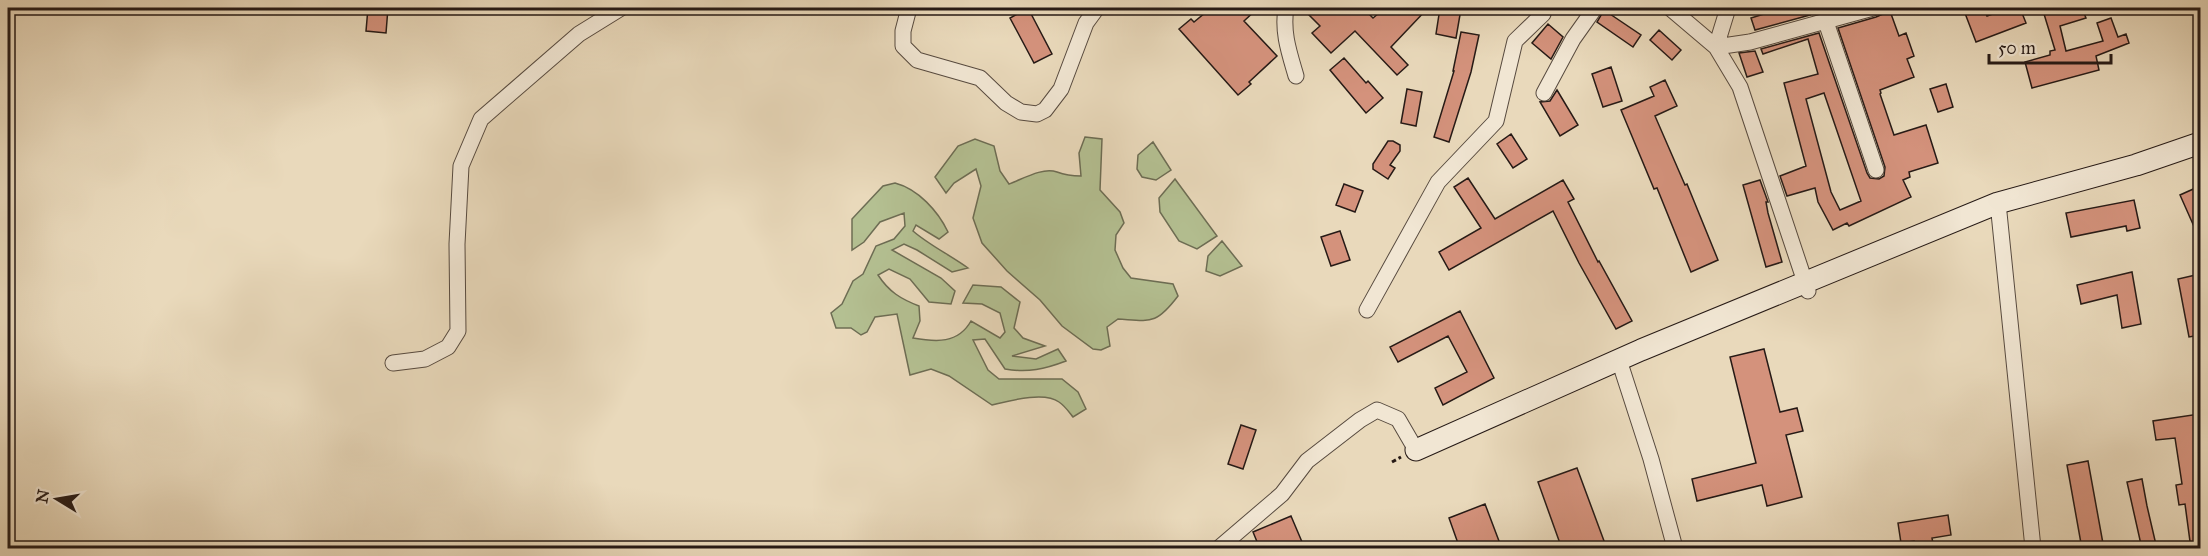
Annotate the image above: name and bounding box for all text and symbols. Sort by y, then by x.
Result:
scale bar [1989,27,2110,65]
text: 50 m [1998,37,2036,59]
north arrow [27,469,87,529]
text: N [32,487,53,505]

